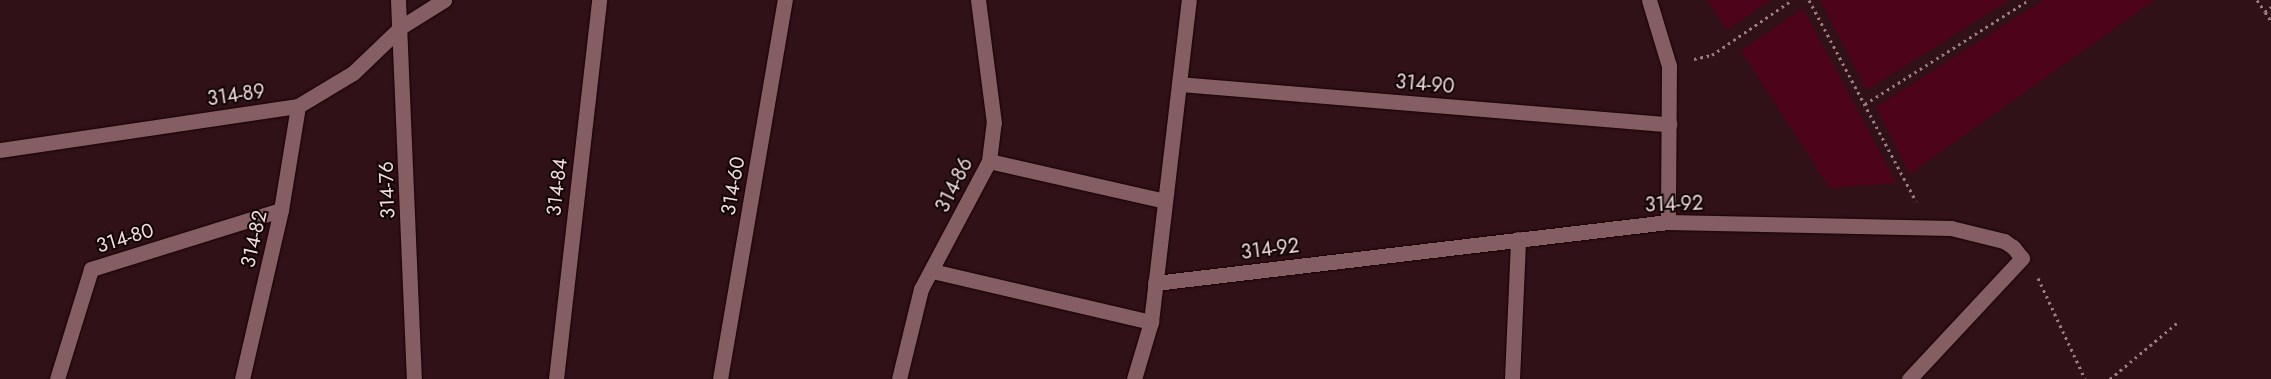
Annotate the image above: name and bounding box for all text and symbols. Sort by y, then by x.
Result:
street label: 314-90 [1394,69,1456,99]
street label: 314-89 [206,79,266,111]
street label: 314-86 [930,154,978,216]
street label: 314-60 [716,155,750,217]
street label: 314-84 [542,157,572,217]
street label: 314-76 [374,161,400,219]
street label: 314-92 [1644,191,1704,217]
street label: 314-82 [236,208,272,270]
street label: 314-80 [93,218,157,258]
street label: 314-92 [1239,234,1301,264]

